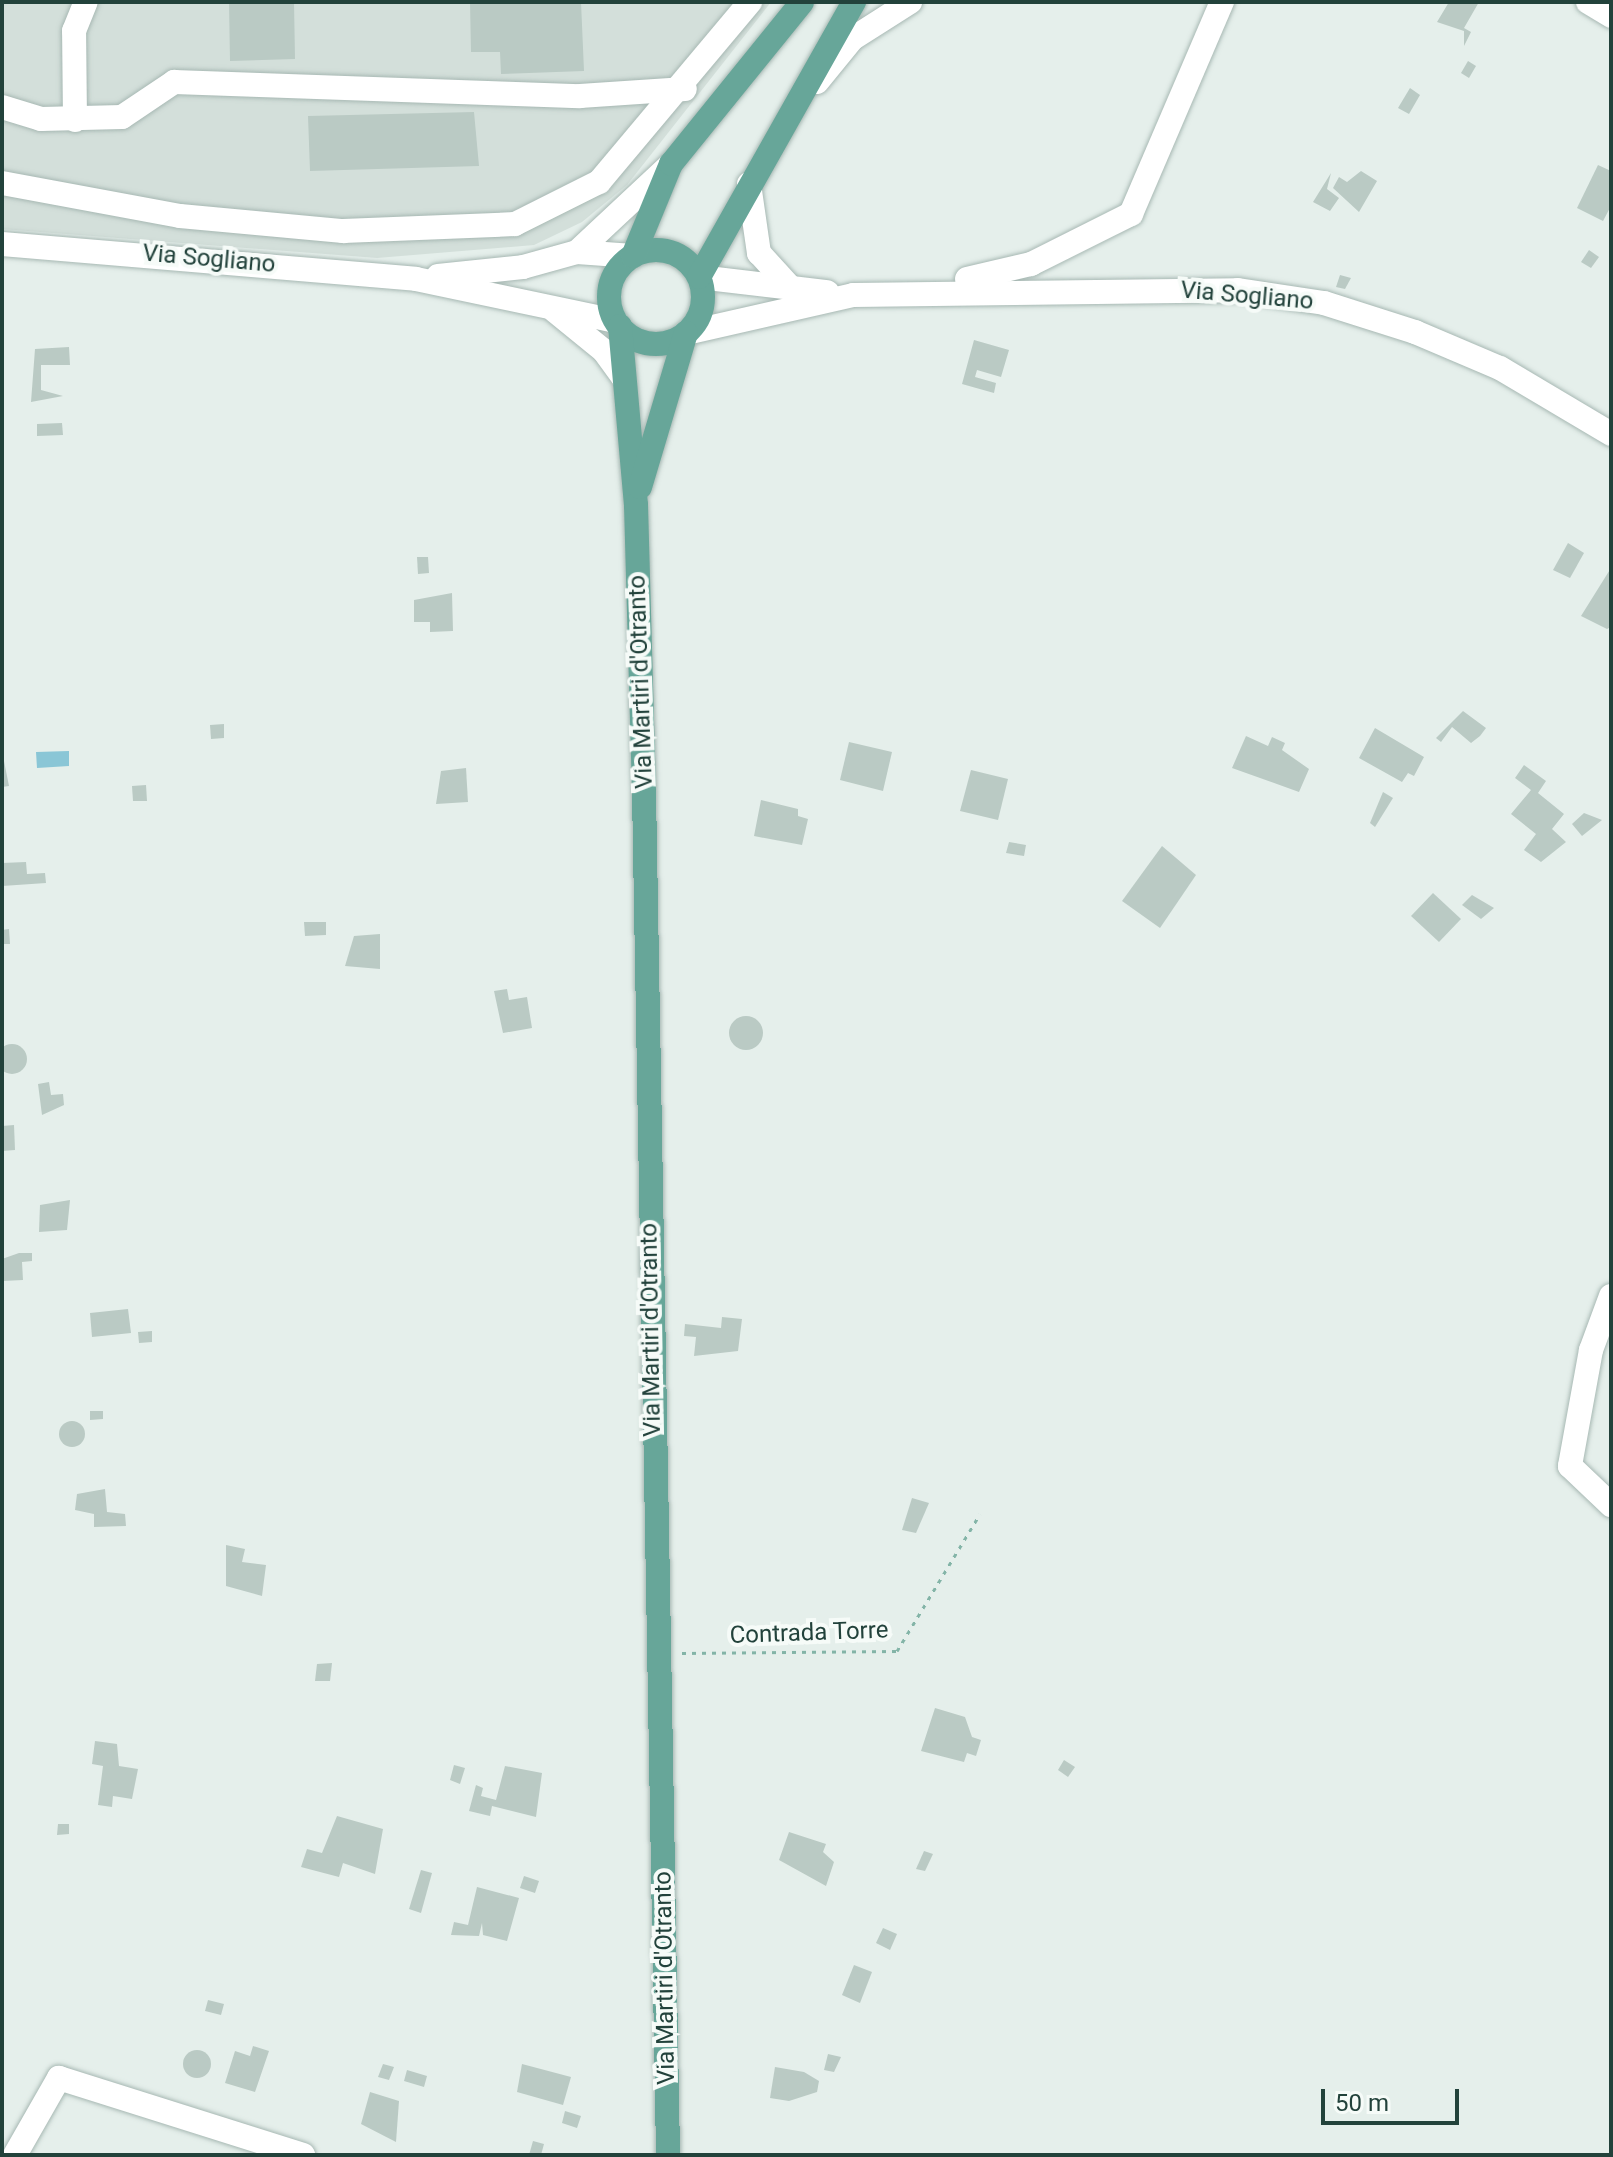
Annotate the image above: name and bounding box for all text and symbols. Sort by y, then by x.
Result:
street label: Via Sogliano [141,239,277,279]
street label: Via Sogliano [1179,276,1315,316]
street label: Via Martiri d'Otranto [623,575,659,789]
street label: Via Martiri d'Otranto [635,1223,667,1437]
street label: Contrada Torre [729,1616,889,1650]
street label: Via Martiri d'Otranto [649,1871,681,2085]
scale bar [1325,2073,1463,2123]
text: 50 m [1335,2089,1389,2117]

